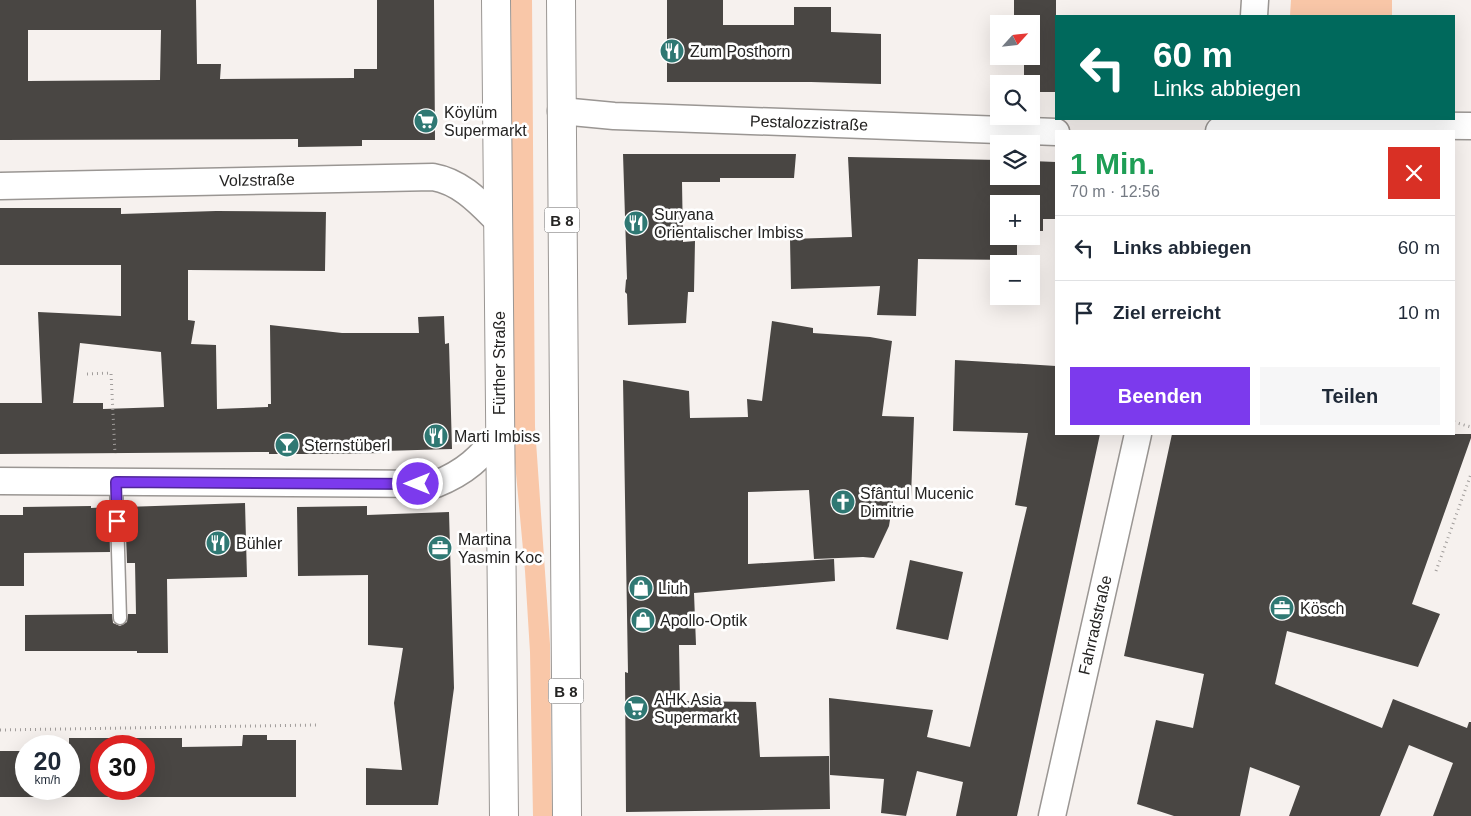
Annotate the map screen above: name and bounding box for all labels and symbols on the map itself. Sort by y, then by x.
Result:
north arrow [990,15,1040,65]
restaurant icon: Zum Posthorn [659,38,685,64]
place label: Zum Posthorn [690,43,790,60]
place label: Köylüm Supermarkt [444,104,527,139]
supermarket icon: Köylüm Supermarkt [413,108,439,134]
street label: Pestalozzistraße [750,112,868,134]
street label: Volzstraße [219,171,295,189]
place label: Suryana Orientalischer Imbiss [654,206,803,241]
road number: B 8 [544,208,580,232]
restaurant icon: Suryana Orientalischer Imbiss [623,210,649,236]
street label: Fürther Straße [491,311,508,415]
restaurant icon: Marti Imbiss [423,423,449,449]
place label: Marti Imbiss [454,428,540,445]
bar icon: Sternstüberl [274,432,300,458]
place label: Sternstüberl [304,437,390,454]
position arrow [391,457,443,509]
place label: Sfântul Mucenic Dimitrie [860,485,974,520]
church icon: Sfântul Mucenic Dimitrie [830,489,856,515]
pin [96,500,138,542]
restaurant icon: Bühler [205,530,231,556]
place label: Martina Yasmin Koc [458,531,542,566]
place label: Bühler [236,535,283,552]
office icon: Martina Yasmin Koc [427,535,453,561]
street label: Fahrradstraße [1075,574,1115,676]
shop icon: Liuh [628,575,654,601]
place label: Liuh [658,580,688,597]
office icon: Kösch [1269,595,1295,621]
place label: Kösch [1300,600,1344,617]
shop icon: Apollo-Optik [630,607,656,633]
place label: Apollo-Optik [660,612,748,629]
road number: B 8 [548,678,584,704]
place label: AHK Asia Supermarkt [654,691,737,726]
supermarket icon: AHK Asia Supermarkt [623,695,649,721]
speed limit sign: 30 [90,735,155,800]

